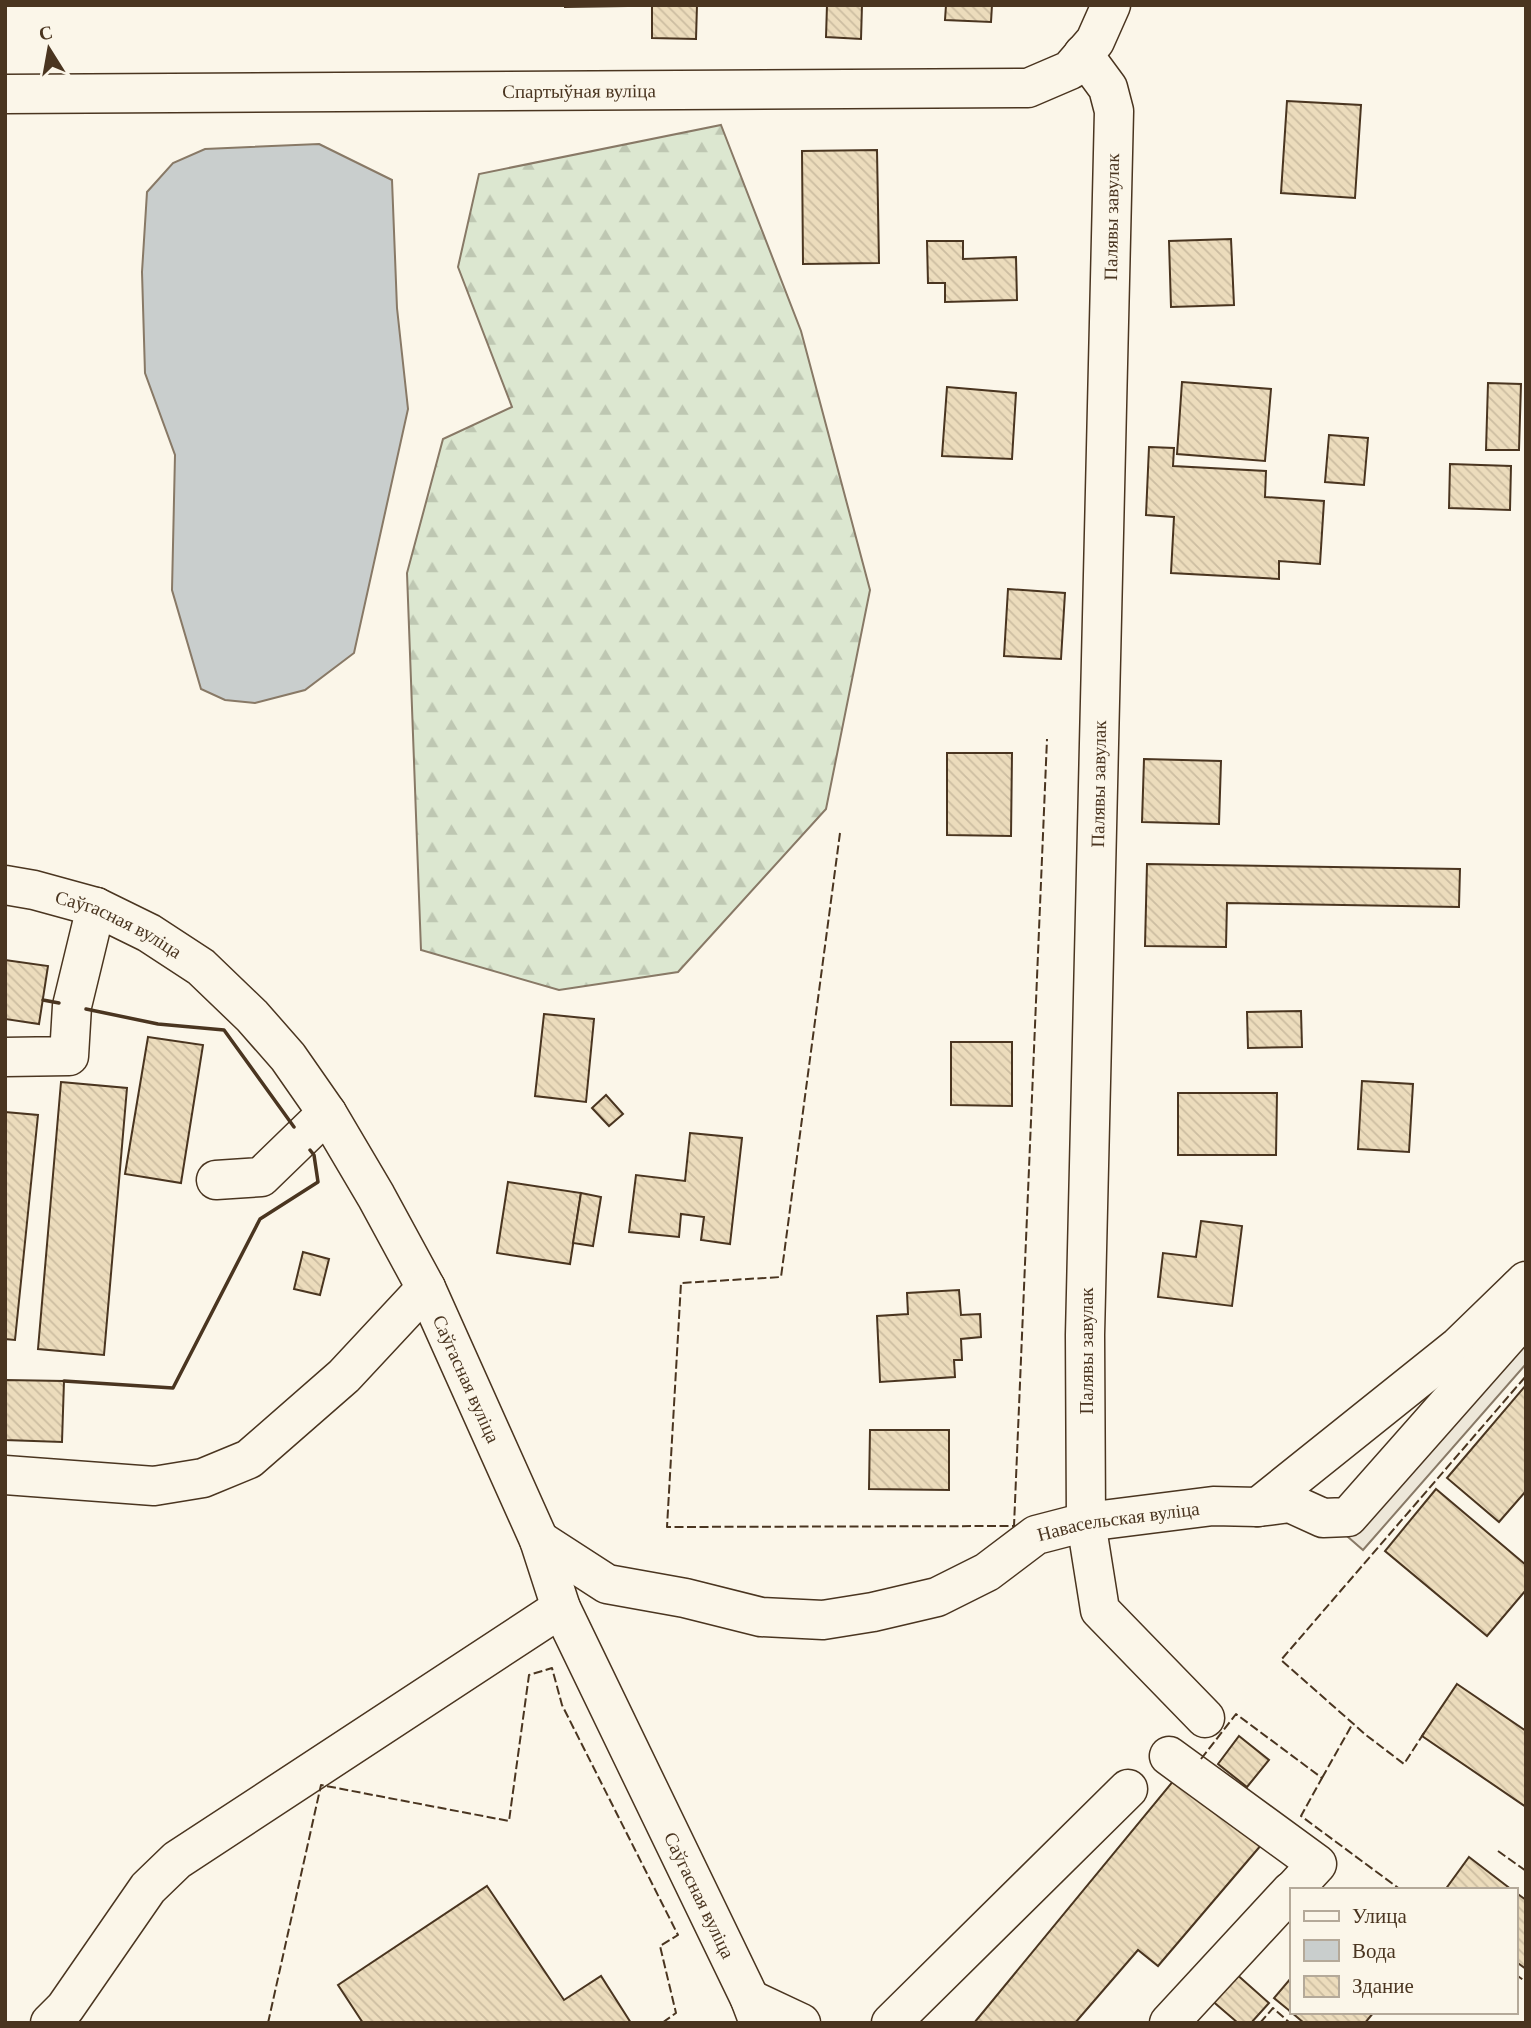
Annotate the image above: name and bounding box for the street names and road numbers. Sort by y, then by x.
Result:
street label: Спартыўная вуліца [502,80,656,102]
street label: Палявы завулак [1100,153,1123,281]
street label: Палявы завулак [1087,720,1110,848]
street label: Саўгасная вуліца [53,886,186,963]
street label: Палявы завулак [1076,1287,1097,1415]
street label: Саўгасная вуліца [428,1312,504,1447]
street label: Навасельская вуліца [1035,1498,1201,1545]
street label: Саўгасная вуліца [660,1829,739,1962]

